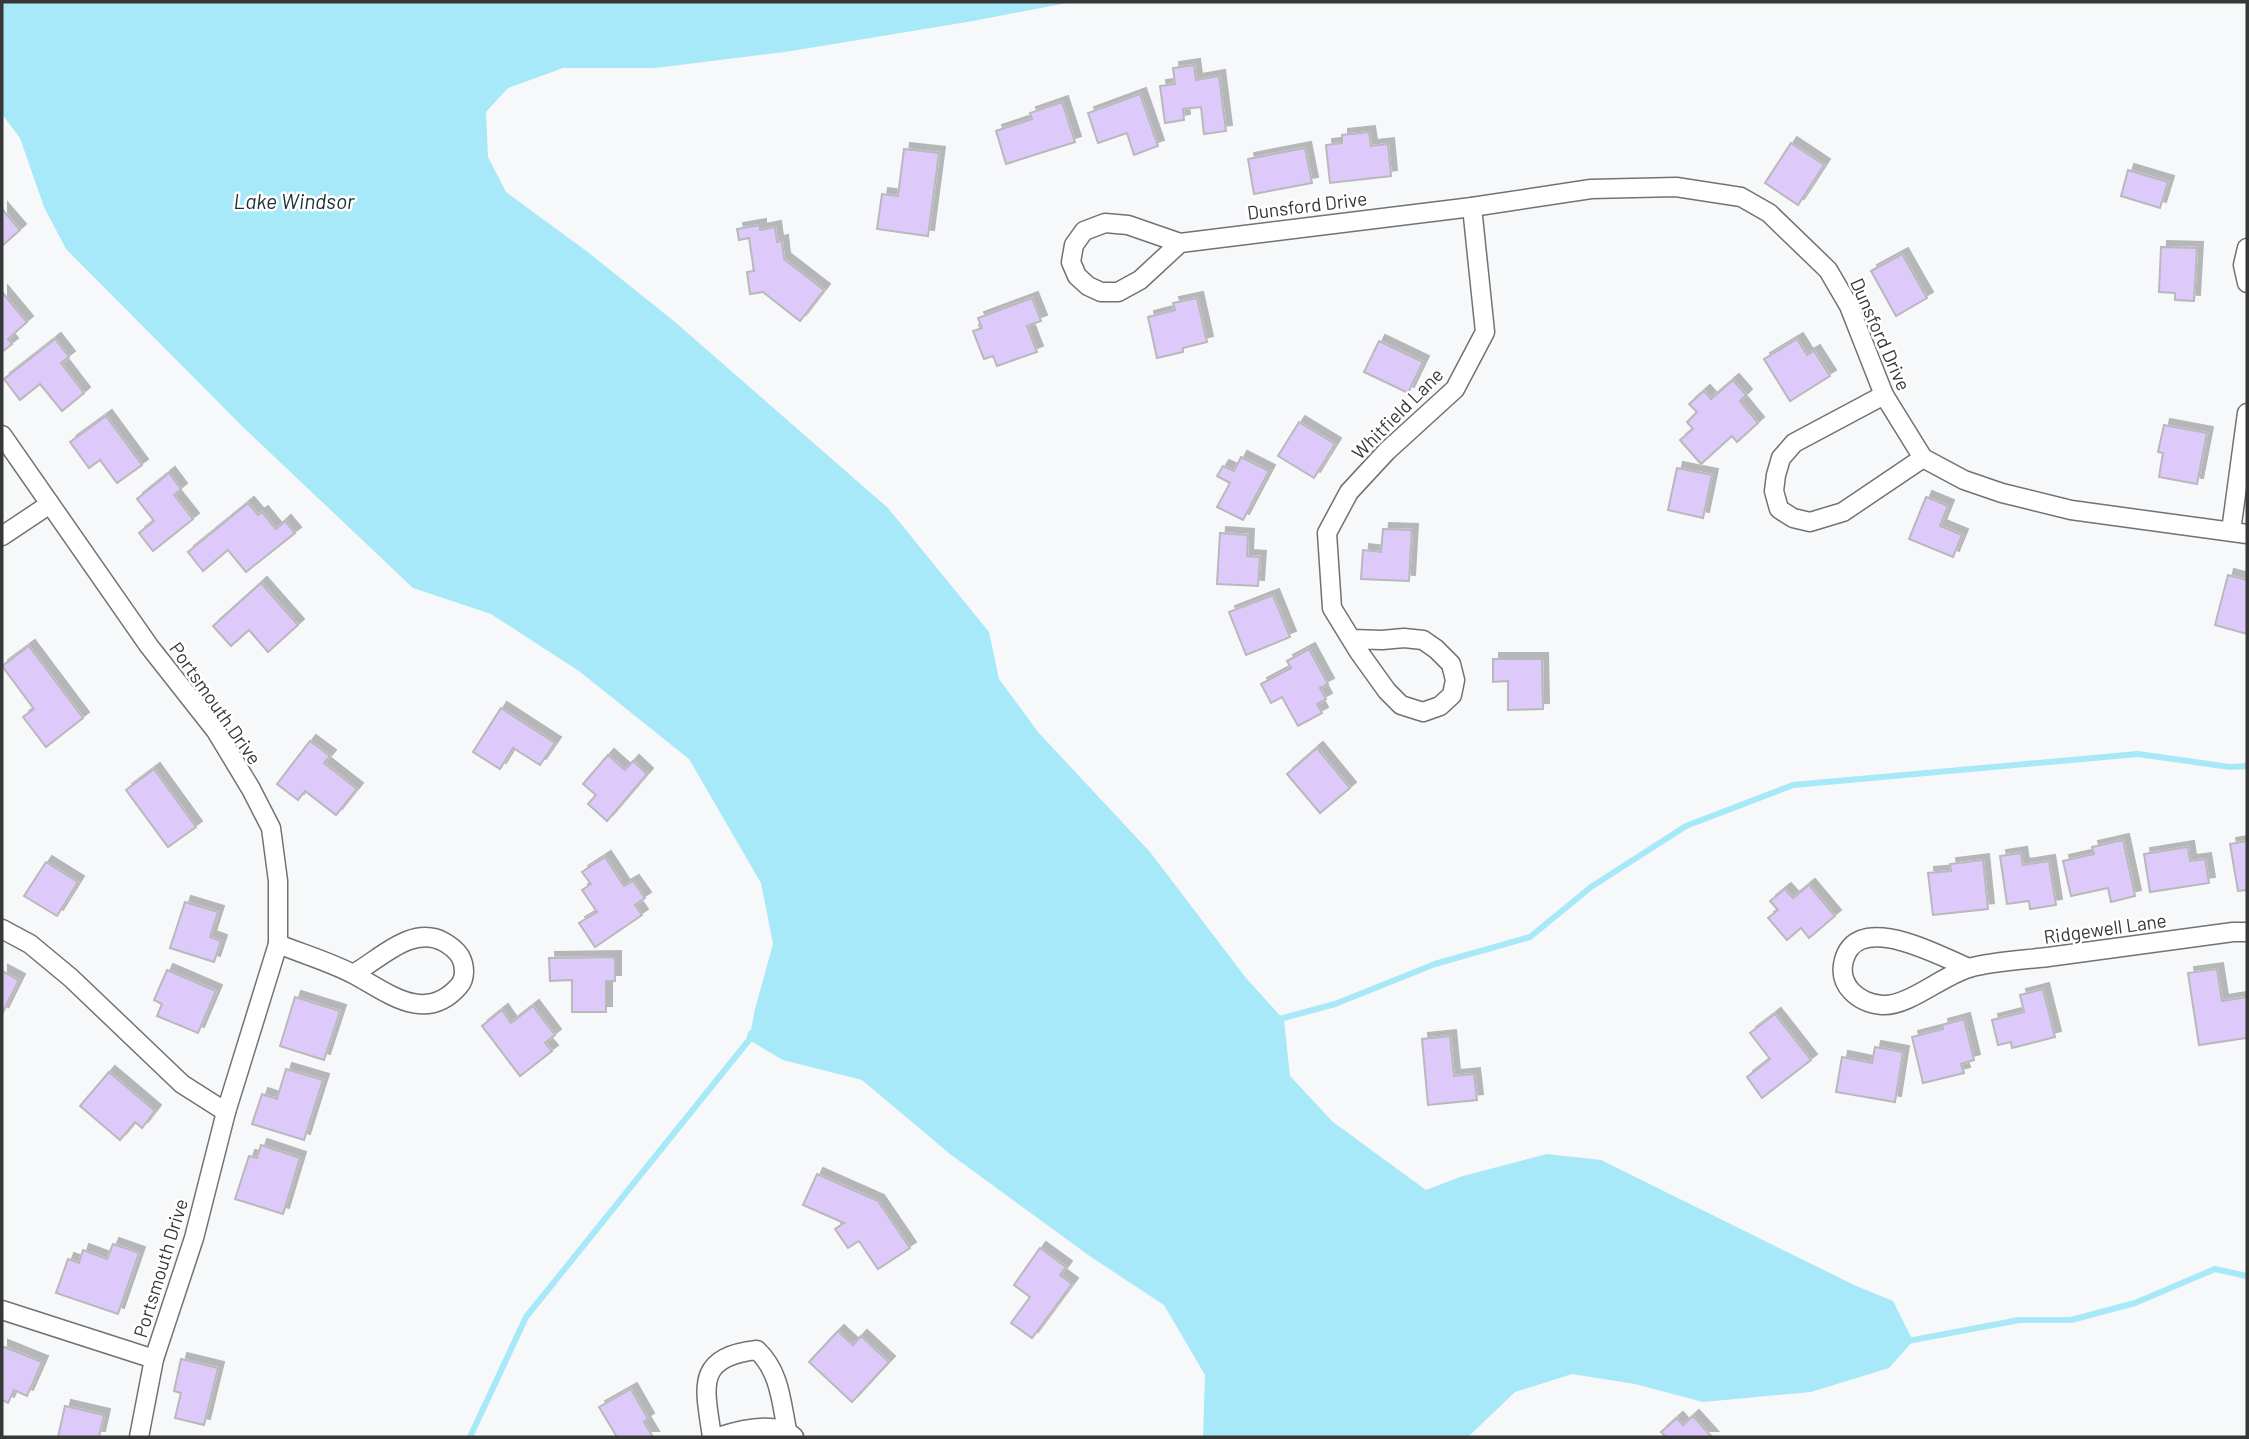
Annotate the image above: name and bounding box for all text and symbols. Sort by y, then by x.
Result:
street label: Dunsford Drive [1246,186,1368,224]
water label: Lake Windsor [234,188,355,213]
street label: Dunsford Drive [1846,274,1916,394]
street label: Whitfield Lane [1347,363,1447,463]
street label: Portsmouth Drive [165,637,267,769]
street label: Ridgewell Lane [2042,908,2168,948]
street label: Portsmouth Drive [128,1196,192,1340]

